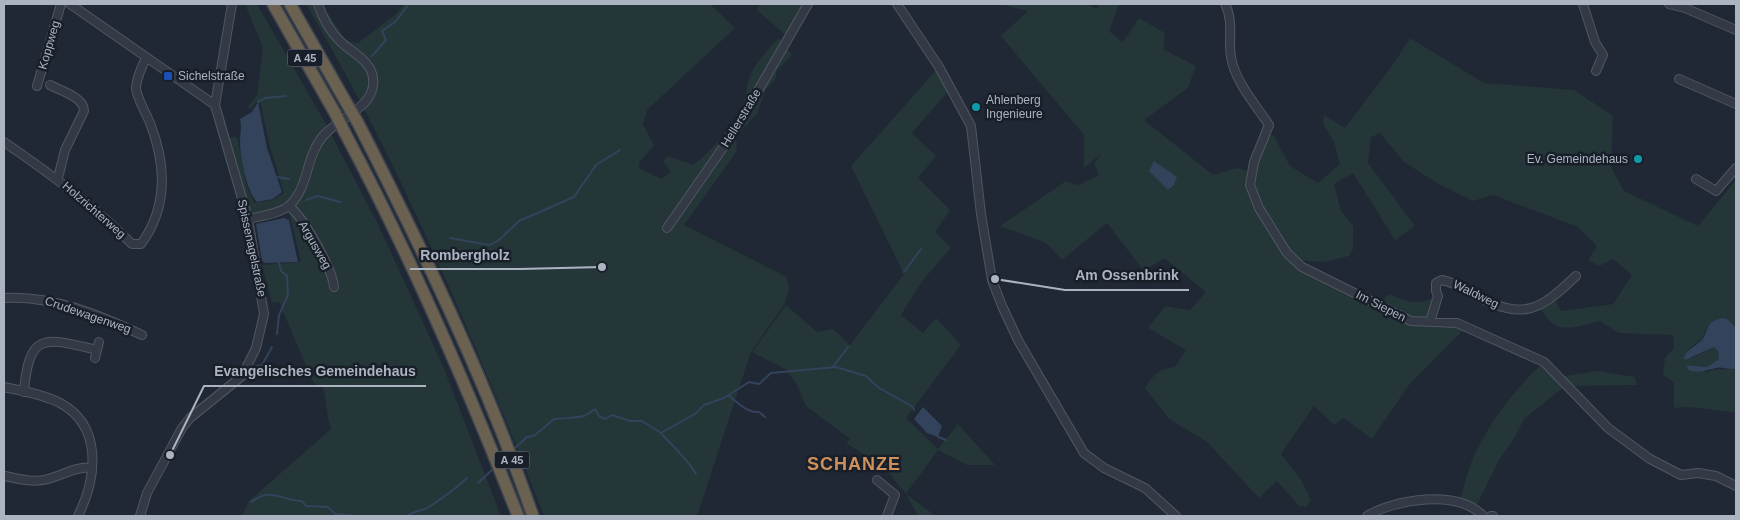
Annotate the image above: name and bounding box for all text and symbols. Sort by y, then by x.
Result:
street label: Koppweg [35,19,63,71]
road number: A 45 [288,49,322,66]
place label: Sichelstraße [178,69,245,83]
marker: Sichelstraße [162,70,174,82]
street label: Hellerstraße [718,86,764,150]
place label: Ahlenberg Ingenieure [986,93,1043,121]
marker: Ahlenberg Ingenieure [970,101,982,113]
place label: Ev. Gemeindehaus [1527,152,1628,166]
marker: Ev. Gemeindehaus [1632,153,1644,165]
street label: Holzrichterweg [59,179,129,241]
street label: Spissenagelstraße [235,198,269,298]
street label: Argusweg [296,218,334,272]
callout: Rombergholz [410,240,520,269]
text: Rombergholz [420,247,510,263]
callout: Am Ossenbrink [1065,261,1189,290]
text: Am Ossenbrink [1075,267,1179,283]
street label: Waldweg [1451,277,1501,311]
street label: Im Siepen [1354,287,1408,325]
street label: Crudewagenweg [43,294,133,336]
callout: Evangelisches Gemeindehaus [204,357,426,386]
text: Evangelisches Gemeindehaus [214,363,416,379]
road number: A 45 [494,452,530,468]
district label: SCHANZE [807,454,901,474]

